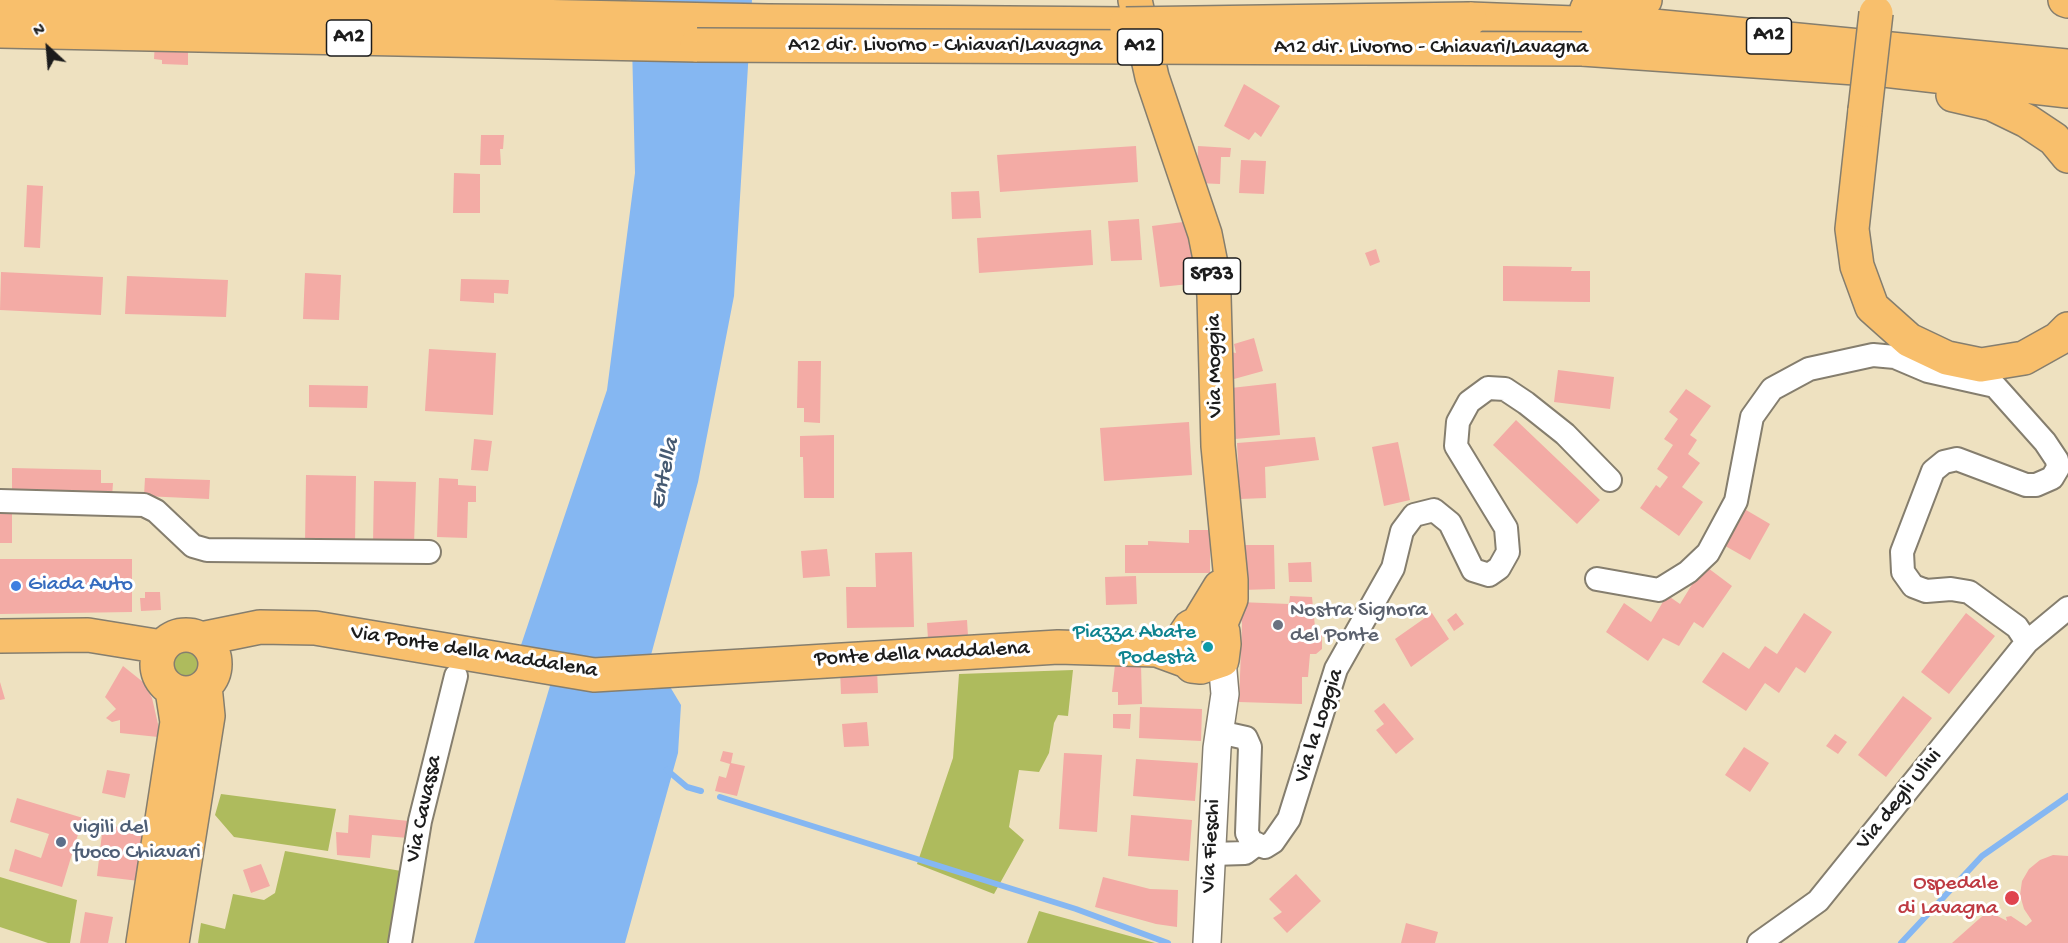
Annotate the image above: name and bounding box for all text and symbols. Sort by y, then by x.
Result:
north arrow [18,18,78,78]
road number: A12 [1746,18,1792,54]
road number: A12 [326,20,372,56]
text: N [31,21,49,42]
road number: A12 [1118,29,1162,65]
street label: A12 dir. Livorno - Chiavari/Lavagna [788,34,1102,60]
street label: A12 dir. Livorno - Chiavari/Lavagna [1274,36,1588,62]
road number: SP33 [1184,258,1240,294]
street label: Via Moggia [1202,314,1230,418]
water label: Entella [644,436,688,512]
place label: Giada Auto [28,573,133,599]
marker: Giada Auto [9,579,23,593]
place label: Nostra Signora del Ponte [1290,599,1427,650]
marker: Nostra Signora del Ponte [1271,618,1285,632]
street label: Via Ponte della Maddalena [349,620,599,686]
place label: Piazza Abate Podestà [1073,621,1196,672]
street label: Ponte della Maddalena [814,636,1030,674]
marker: Piazza Abate Podestà [1201,640,1215,654]
street label: Via la Loggia [1289,666,1351,786]
street label: Via degli Ulivi [1851,744,1949,856]
street label: Via Cavassa [401,753,449,865]
street label: Via Fieschi [1196,798,1228,894]
place label: vigili del fuoco Chiavari [73,816,201,867]
marker: vigili del fuoco Chiavari [54,835,68,849]
place label: Ospedale di Lavagna [1898,872,1998,924]
marker: Ospedale di Lavagna [2003,889,2021,907]

